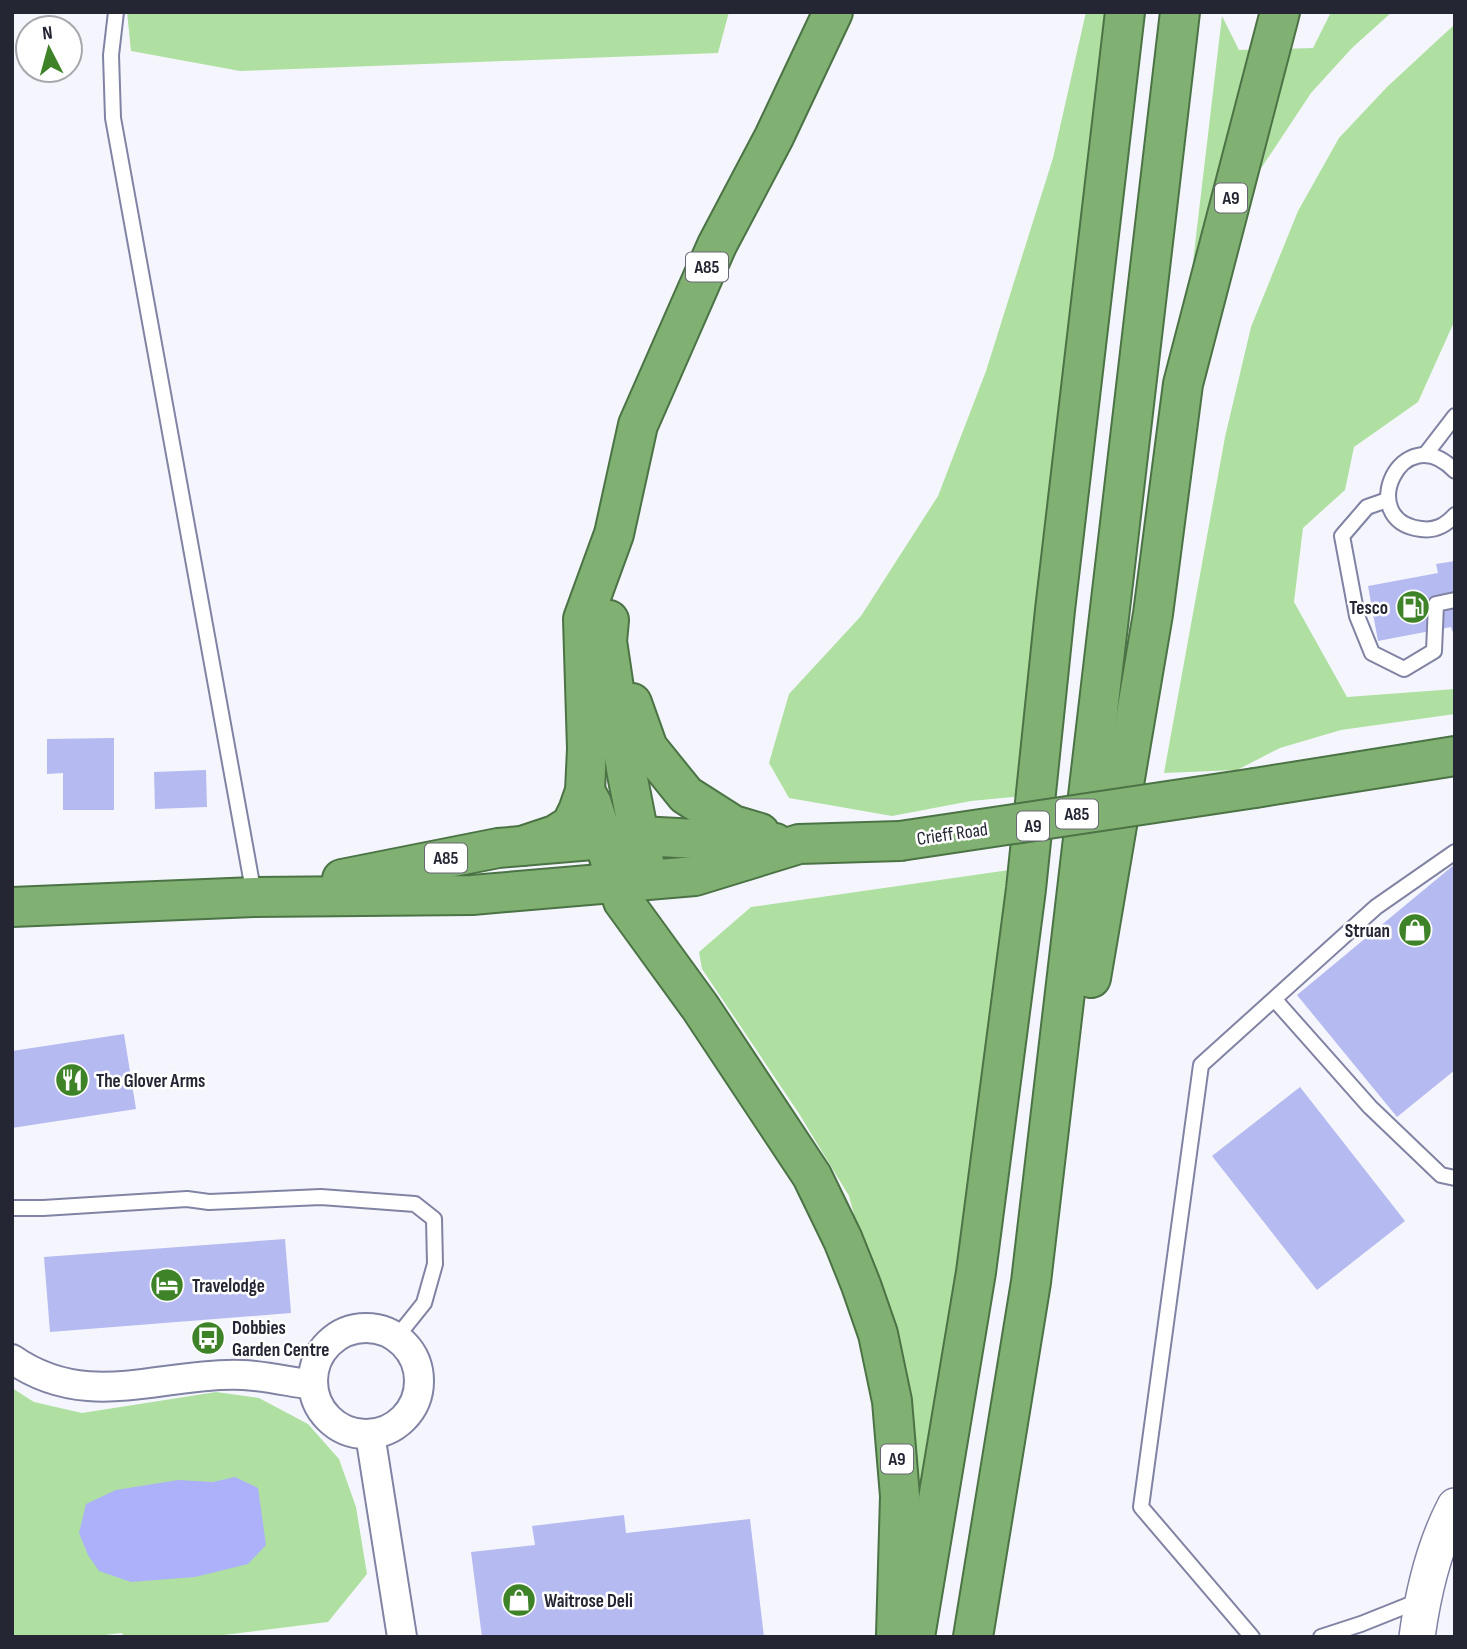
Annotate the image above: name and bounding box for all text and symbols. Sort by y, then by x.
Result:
north arrow [14,14,84,84]
text: N [41,22,54,46]
road number: A9 [1215,183,1247,212]
road number: A85 [686,253,728,282]
fuel station icon: Tesco [1394,588,1432,626]
place label: Tesco [1349,597,1388,620]
road number: A85 [1056,800,1098,828]
road number: A9 [1017,812,1049,840]
street label: Crieff Road [915,818,989,851]
road number: A85 [425,844,467,872]
shop icon: Struan [1396,911,1434,949]
place label: Struan [1345,920,1390,943]
restaurant icon: The Glover Arms [53,1061,91,1099]
place label: The Glover Arms [96,1070,205,1093]
hotel icon: Travelodge [148,1266,186,1304]
place label: Travelodge [192,1275,265,1298]
place label: Dobbies Garden Centre [232,1317,329,1362]
bus stop icon: Dobbies Garden Centre [189,1319,227,1357]
road number: A9 [881,1444,913,1474]
shop icon: Waitrose Deli [500,1581,538,1619]
place label: Waitrose Deli [544,1590,633,1613]

